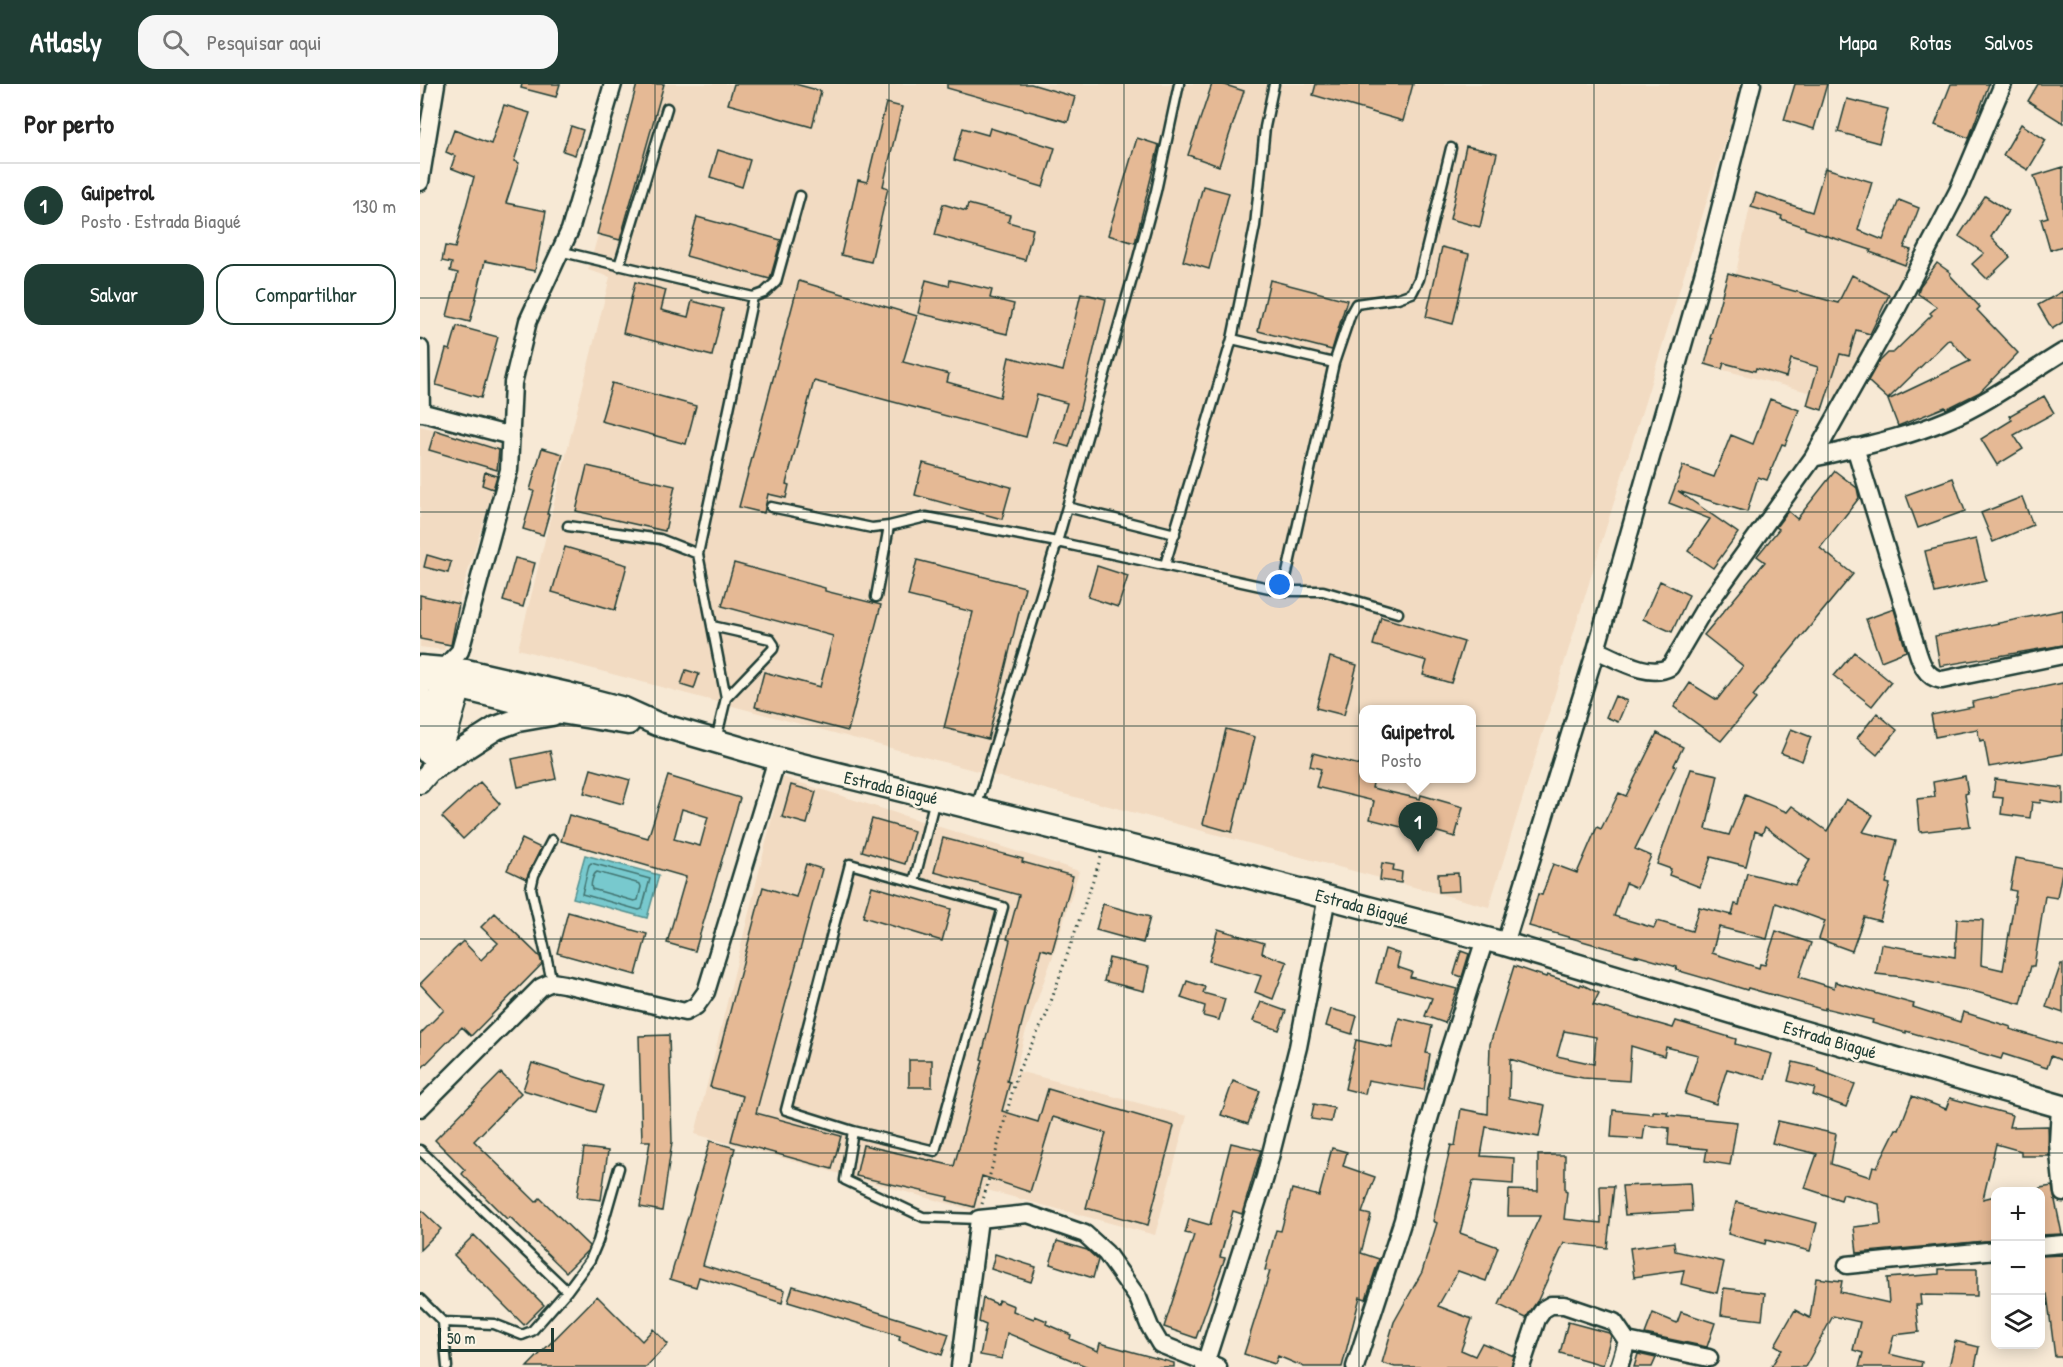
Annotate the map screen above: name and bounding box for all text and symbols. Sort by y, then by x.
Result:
search box [138,15,558,69]
text: Atlasly [30,23,102,61]
icon: search [159,26,192,59]
text: Pesquisar aqui [207,27,322,57]
text: Mapa [1839,28,1877,57]
text: Rotas [1910,28,1952,57]
text: Salvos [1985,28,2033,57]
text: Por perto [24,106,114,141]
text: Guipetrol [81,177,154,207]
text: 1 [40,192,47,219]
text: 130 m [353,192,396,219]
text: Posto · Estrada Biagué [81,207,241,234]
button: Salvar [24,264,204,325]
button: Compartilhar [216,264,396,325]
your location [1265,570,1294,599]
popup [1359,705,1476,783]
text: Guipetrol [1381,716,1454,746]
text: Posto [1381,746,1421,773]
street label: Estrada Biagué [842,765,941,810]
pin: 1 [1398,802,1438,852]
street label: Estrada Biagué [1313,882,1412,931]
street label: Estrada Biagué [1781,1014,1880,1065]
map controls [1991,1187,2045,1349]
button: + [1991,1187,2045,1241]
button: − [1991,1241,2045,1295]
button: layers [1991,1295,2045,1349]
scale bar [438,1325,554,1352]
text: 50 m [447,1327,476,1349]

